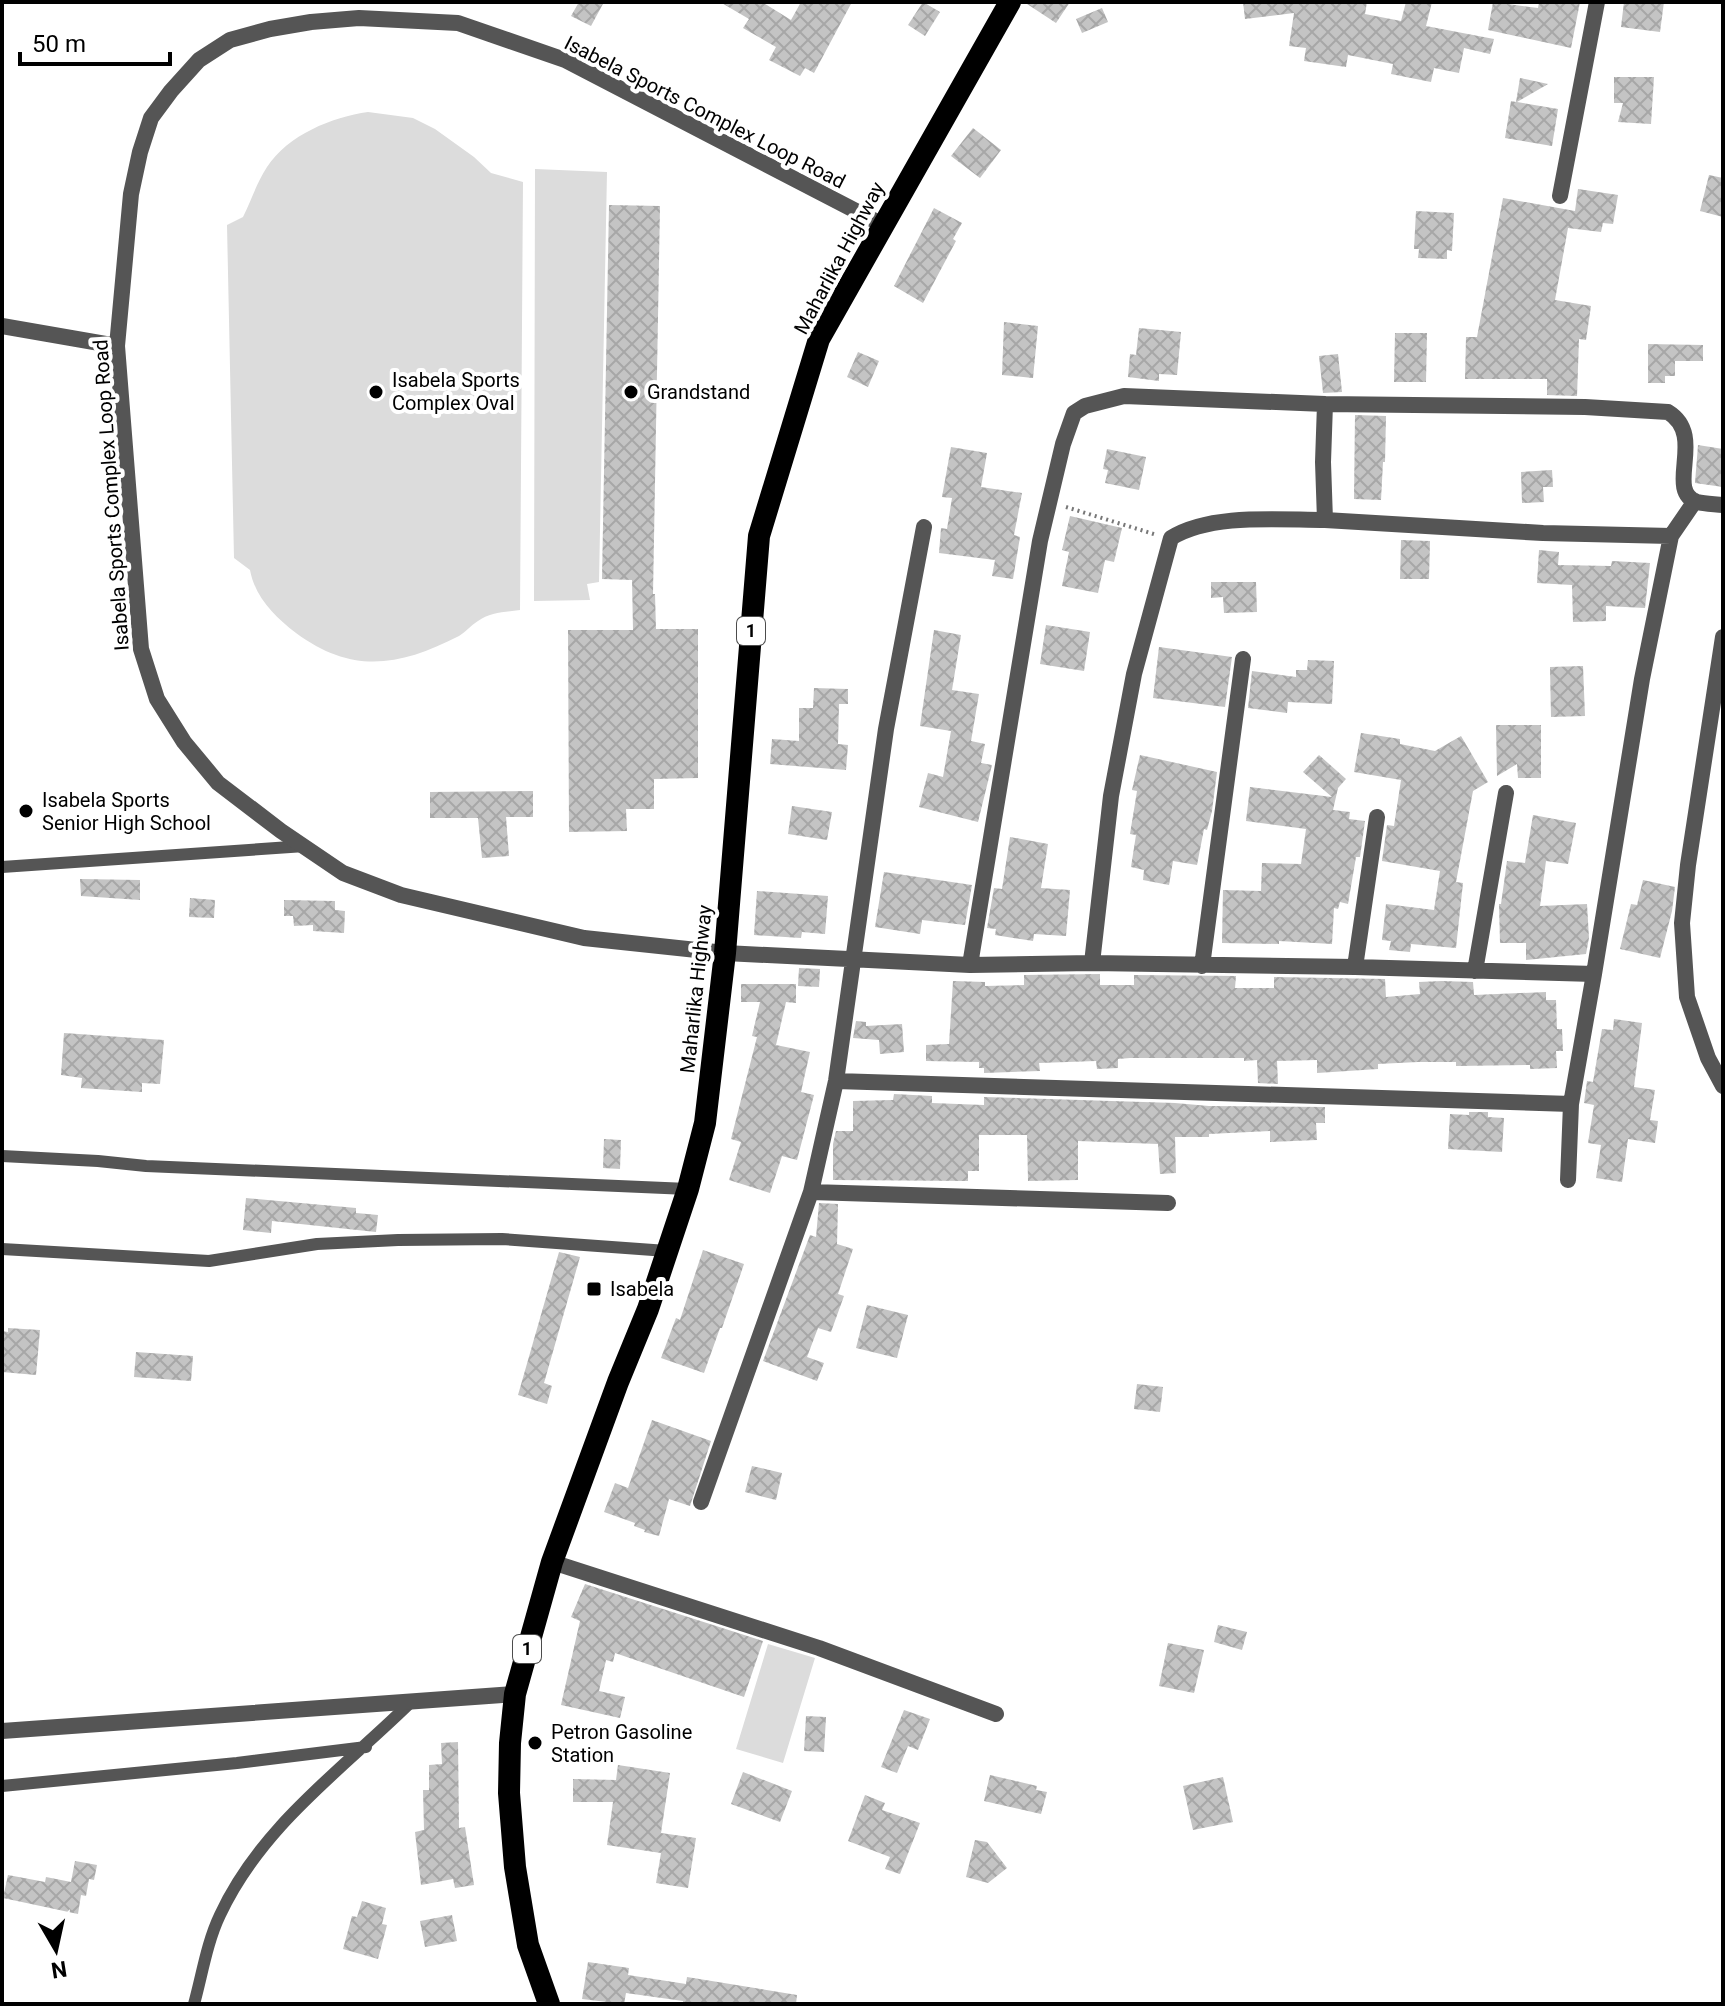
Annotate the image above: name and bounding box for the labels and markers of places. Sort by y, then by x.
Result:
place label: Isabela Sports Complex Oval [392,368,520,415]
place label: Grandstand [647,380,750,404]
marker: Isabela Sports Complex Oval [367,383,385,401]
marker: Grandstand [622,383,640,401]
place label: Isabela Sports Senior High School [42,788,211,835]
marker: Isabela Sports Senior High School [17,802,35,820]
place label: Isabela [610,1277,674,1301]
marker: Isabela [585,1280,603,1298]
place label: Petron Gasoline Station [551,1720,692,1767]
marker: Petron Gasoline Station [526,1734,544,1752]

